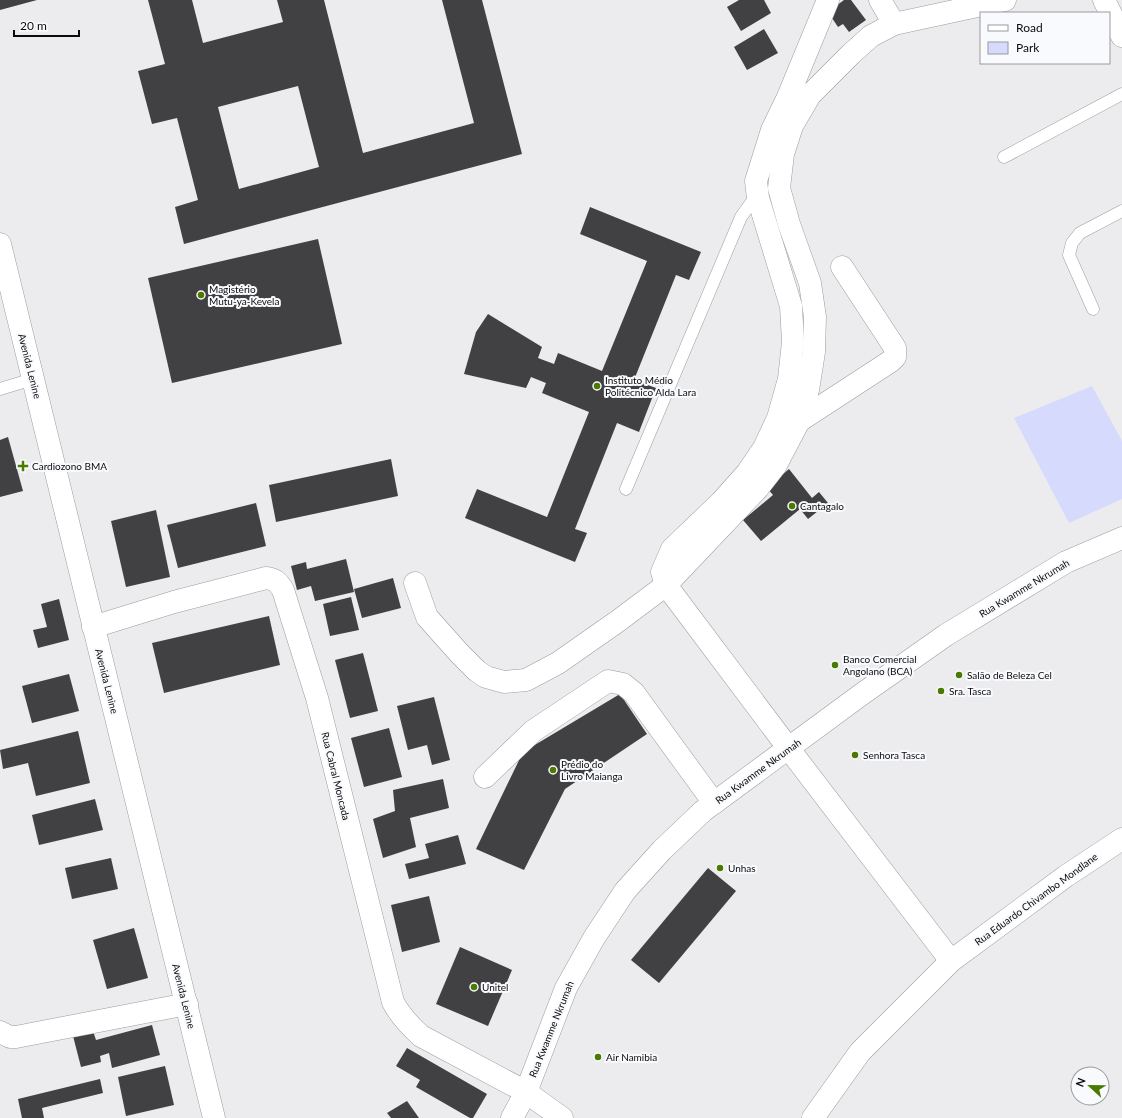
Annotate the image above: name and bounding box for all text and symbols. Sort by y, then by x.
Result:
scale bar [14,12,79,38]
legend [980,12,1110,64]
text: 20 m [20,18,47,33]
text: Road [1016,20,1043,35]
text: Park [1016,40,1040,55]
place label: Magistério Mutu-ya-Kevela [209,283,279,307]
marker: Magistério Mutu-ya-Kevela [196,290,206,300]
street label: Avenida Lenine [16,332,44,400]
place label: Instituto Médio Politécnico Alda Lara [605,374,696,398]
marker: Instituto Médio Politécnico Alda Lara [592,381,602,391]
marker: Cardiozono BMA [17,460,29,472]
place label: Cardiozono BMA [32,460,107,472]
place label: Cantagalo [800,500,844,512]
marker: Cantagalo [787,501,797,511]
street label: Rua Kwamme Nkrumah [977,556,1071,620]
street label: Avenida Lenine [93,647,121,715]
place label: Banco Comercial Angolano (BCA) [843,653,917,677]
marker: Banco Comercial Angolano (BCA) [830,660,840,670]
place label: Salão de Beleza Cel [967,669,1052,681]
marker: Salão de Beleza Cel [954,670,964,680]
place label: Sra. Tasca [949,685,991,697]
marker: Sra. Tasca [936,686,946,696]
street label: Rua Cabral Moncada [319,731,353,821]
street label: Rua Kwamme Nkrumah [713,736,803,806]
place label: Senhora Tasca [863,749,925,761]
marker: Senhora Tasca [850,750,860,760]
place label: Prédio do Livro Maianga [561,758,623,782]
marker: Prédio do Livro Maianga [548,765,558,775]
street label: Rua Eduardo Chivambo Mondlane [972,850,1100,948]
place label: Unhas [728,862,756,874]
marker: Unhas [715,863,725,873]
street label: Avenida Lenine [170,962,198,1030]
street label: Rua Kwamme Nkrumah [526,979,576,1079]
place label: Unitel [482,981,508,993]
marker: Unitel [469,982,479,992]
place label: Air Namibia [606,1051,657,1063]
marker: Air Namibia [593,1052,603,1062]
north arrow [1070,1066,1110,1106]
text: N [1073,1076,1088,1088]

